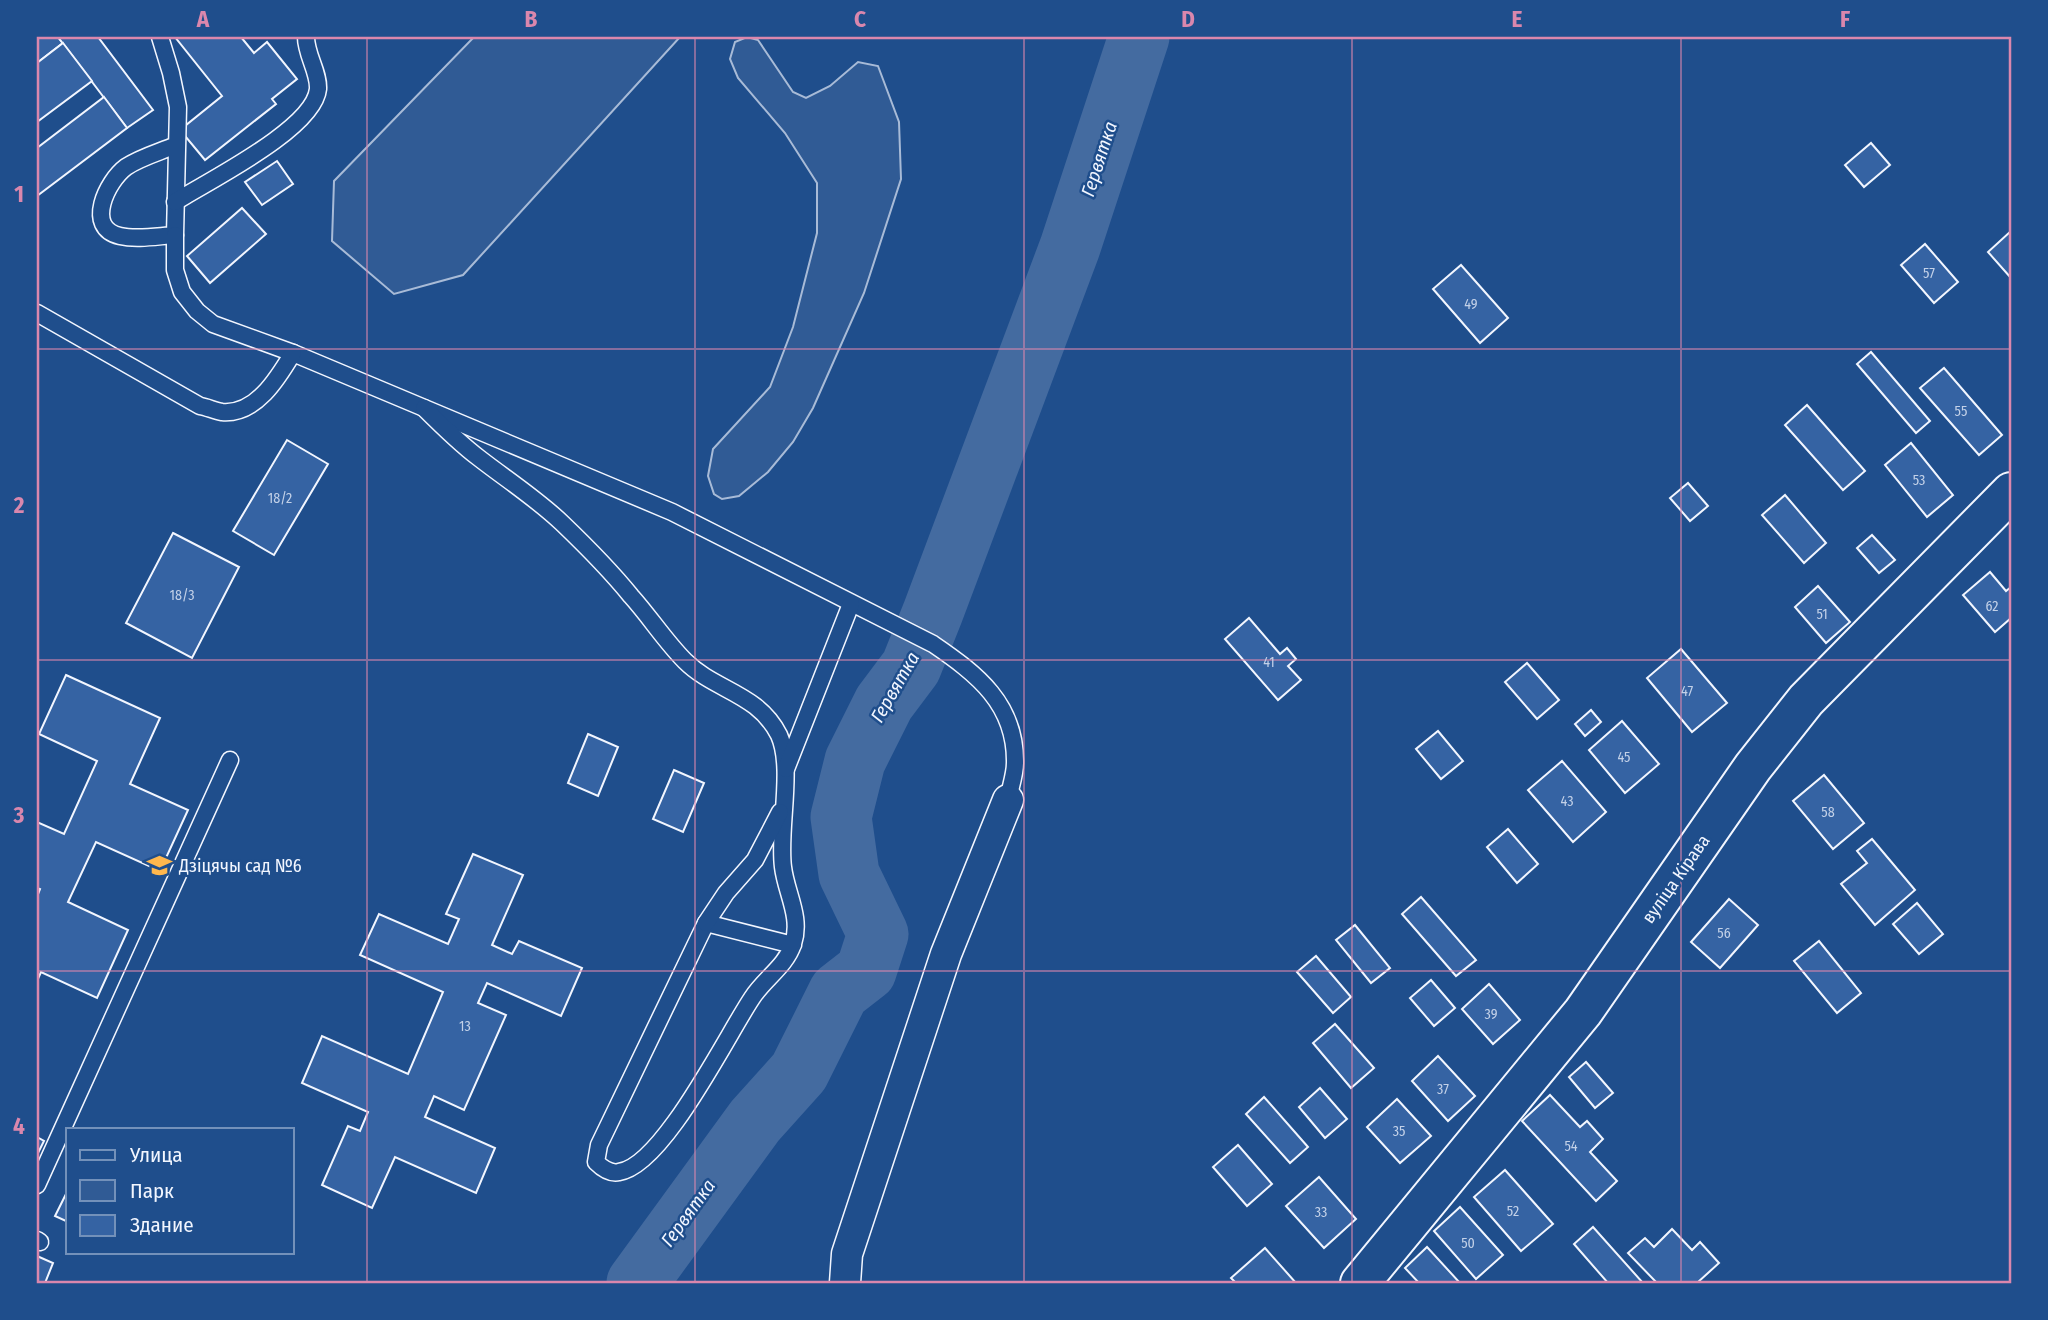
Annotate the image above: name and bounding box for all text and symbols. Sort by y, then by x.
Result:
text: A [196,5,210,33]
text: B [525,5,538,33]
text: C [854,5,866,33]
text: D [1181,5,1195,33]
text: E [1512,5,1523,33]
text: F [1840,5,1850,33]
water label: Гервятка [1076,118,1122,200]
text: 1 [14,180,24,208]
house number: 57 [1923,265,1935,282]
house number: 49 [1464,296,1478,313]
house number: 55 [1955,403,1967,420]
house number: 53 [1913,472,1925,489]
house number: 18/2 [268,490,292,507]
text: 2 [13,491,25,519]
house number: 18/3 [170,587,194,604]
house number: 62 [1986,598,1999,615]
house number: 51 [1816,606,1828,623]
water label: Гервятка [866,648,924,726]
house number: 41 [1263,654,1275,671]
house number: 47 [1681,683,1693,700]
house number: 45 [1617,749,1631,766]
house number: 43 [1561,793,1573,810]
text: 3 [13,801,25,829]
house number: 58 [1821,804,1835,821]
street label: вуліца Кірава [1637,830,1715,928]
school or university icon: Дзіцячы сад №6 [145,852,173,880]
place label: Дзіцячы сад №6 [178,855,302,877]
house number: 56 [1717,925,1731,942]
house number: 39 [1485,1006,1498,1023]
house number: 13 [459,1018,471,1035]
house number: 37 [1437,1081,1449,1098]
text: 4 [13,1112,25,1140]
house number: 35 [1393,1123,1405,1140]
legend [66,1128,294,1254]
house number: 54 [1564,1138,1578,1155]
text: Улица [129,1142,183,1168]
water label: Гервятка [656,1175,720,1251]
text: Парк [130,1178,174,1204]
house number: 52 [1507,1203,1519,1220]
house number: 33 [1315,1204,1327,1221]
text: Здание [130,1212,194,1238]
house number: 50 [1461,1235,1475,1252]

